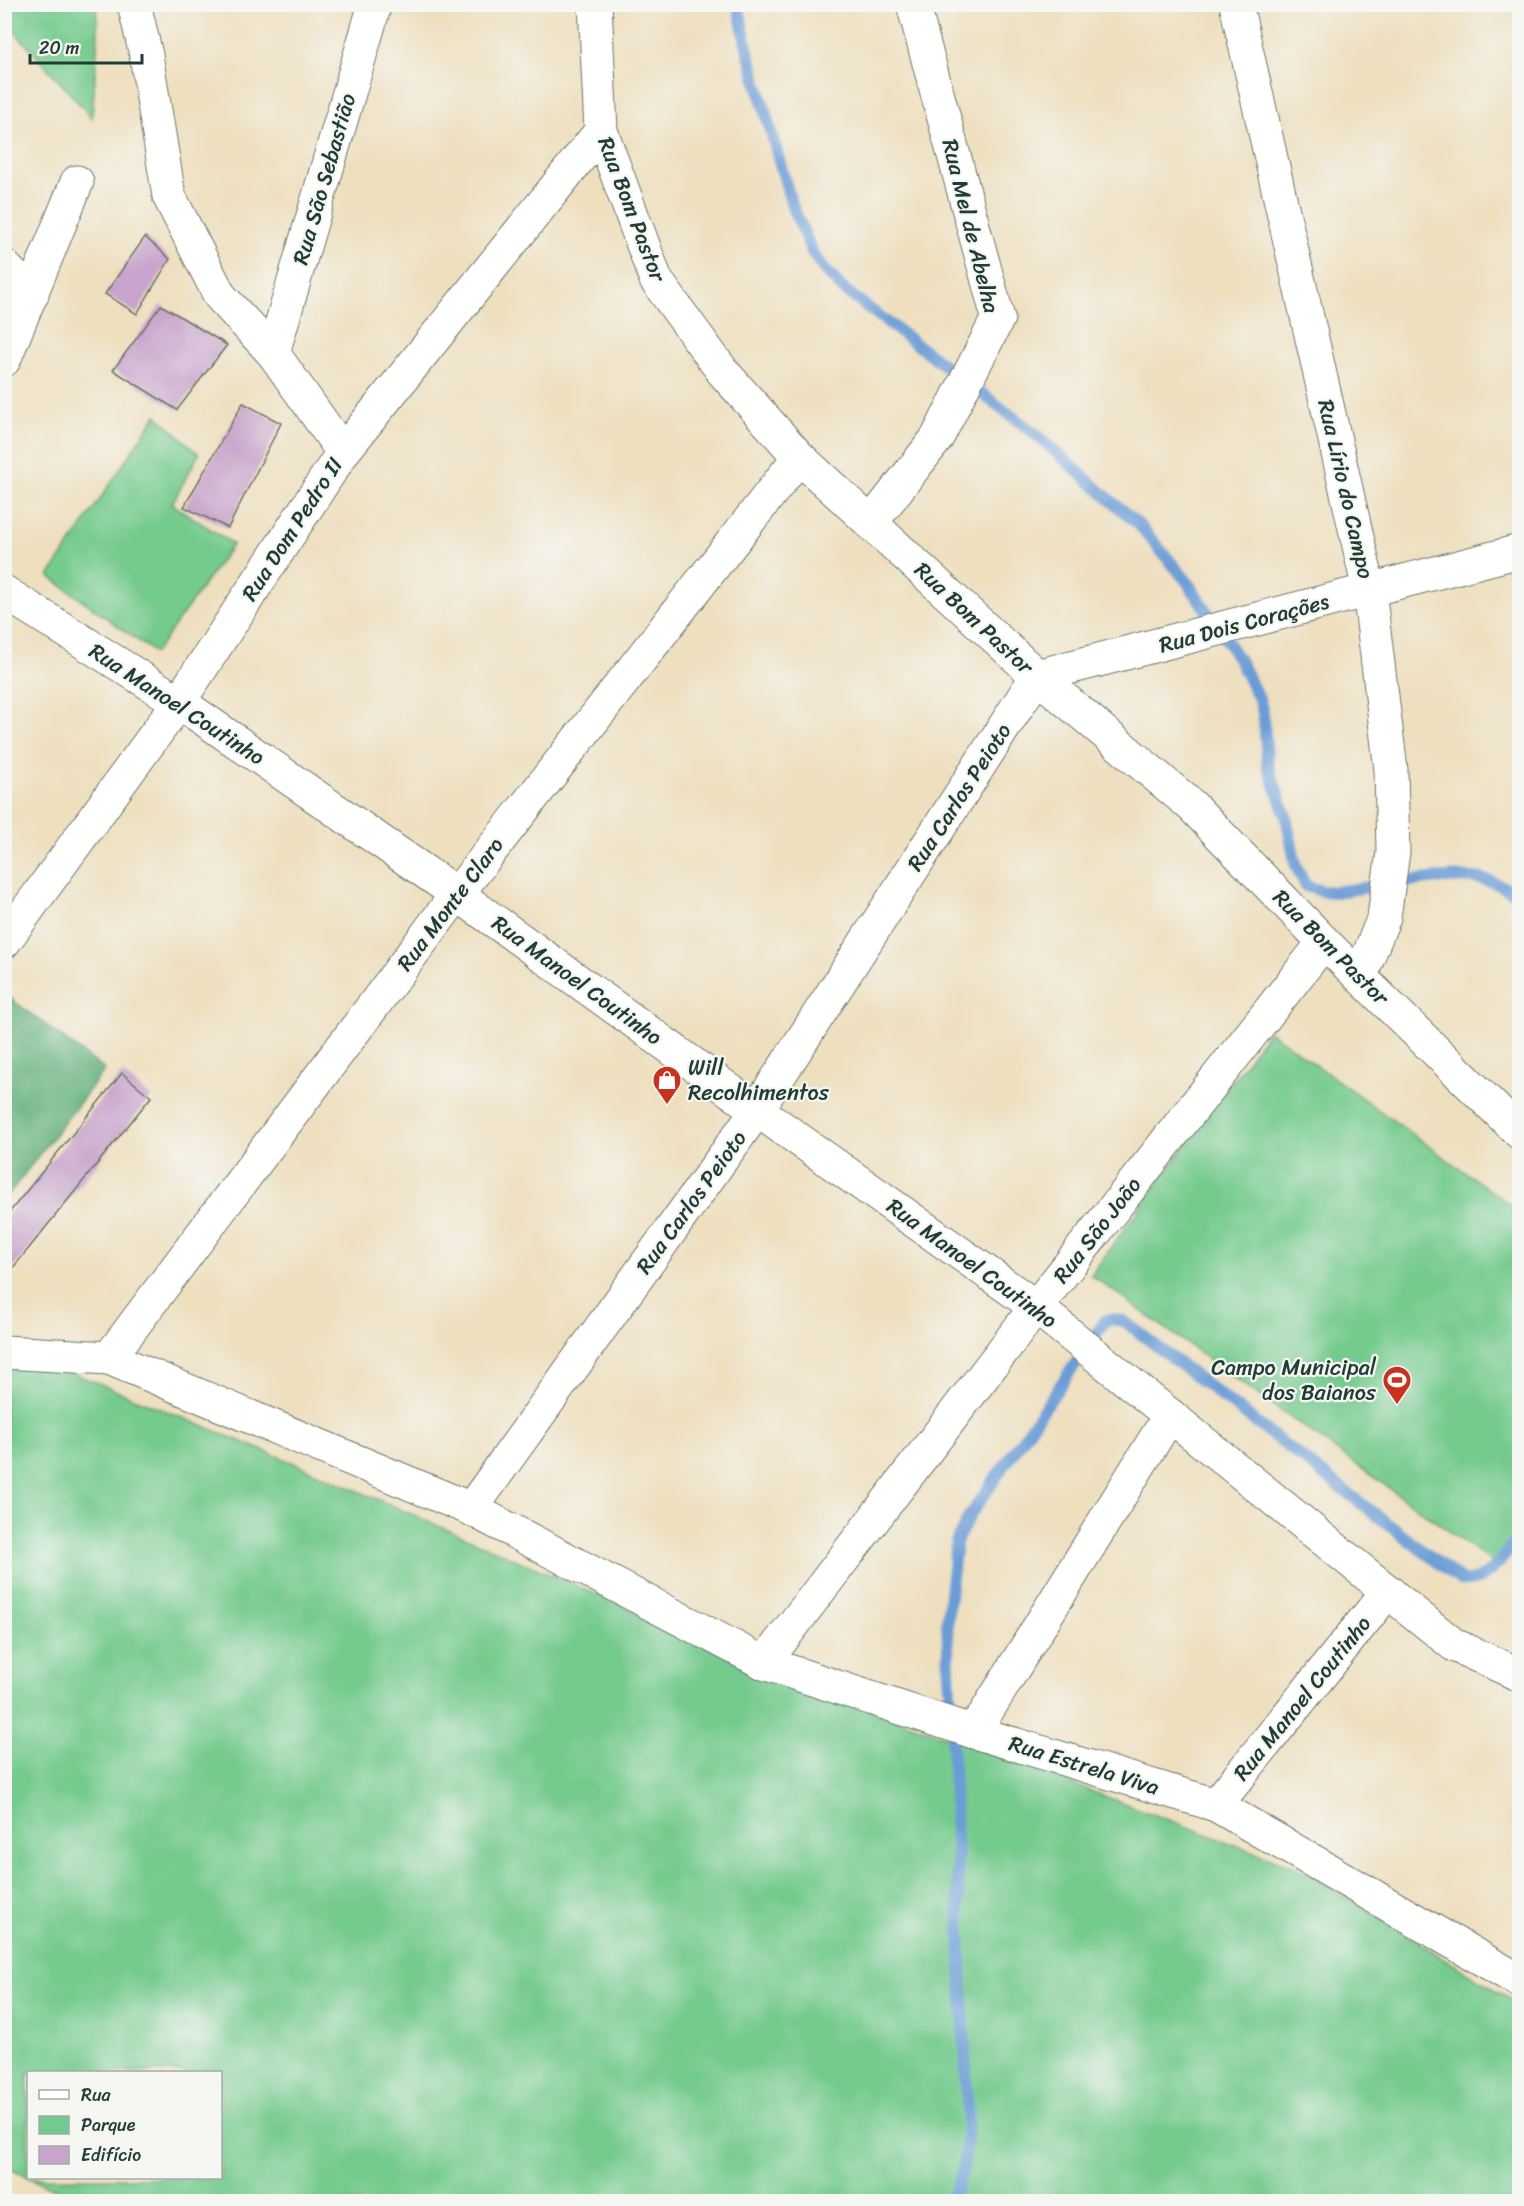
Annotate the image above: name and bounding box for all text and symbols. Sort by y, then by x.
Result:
scale bar [30,27,142,65]
text: 20 m [39,32,79,64]
street label: Rua São Sebastião [281,89,367,269]
street label: Rua Bom Pastor [586,131,678,289]
street label: Rua Mel de Abelha [931,135,1011,317]
street label: Rua Lírio do Campo [1306,395,1386,583]
street label: Rua Dom Pedro II [231,449,354,609]
street label: Rua Bom Pastor [905,552,1044,686]
street label: Rua Dois Corações [1155,582,1333,664]
street label: Rua Manoel Coutinho [81,632,273,776]
street label: Rua Carlos Peioto [896,715,1022,879]
street label: Rua Monte Claro [386,828,514,980]
street label: Rua Bom Pastor [1263,879,1400,1016]
street label: Rua Manoel Coutinho [483,904,671,1056]
place label: Will Recolhimentos [688,1048,830,1112]
shop icon: Will Recolhimentos [651,1064,683,1106]
street label: Rua Carlos Peioto [625,1122,757,1282]
street label: Rua São João [1043,1168,1151,1292]
street label: Rua Manoel Coutinho [878,1187,1066,1339]
place label: Campo Municipal dos Baianos [1211,1348,1377,1412]
sports icon: Campo Municipal dos Baianos [1381,1364,1413,1406]
street label: Rua Manoel Coutinho [1223,1606,1381,1789]
street label: Rua Estrela Viva [1004,1724,1164,1806]
legend [27,2071,222,2179]
text: Rua [81,2079,112,2111]
text: Parque [81,2109,136,2141]
text: Edifício [81,2139,141,2171]

